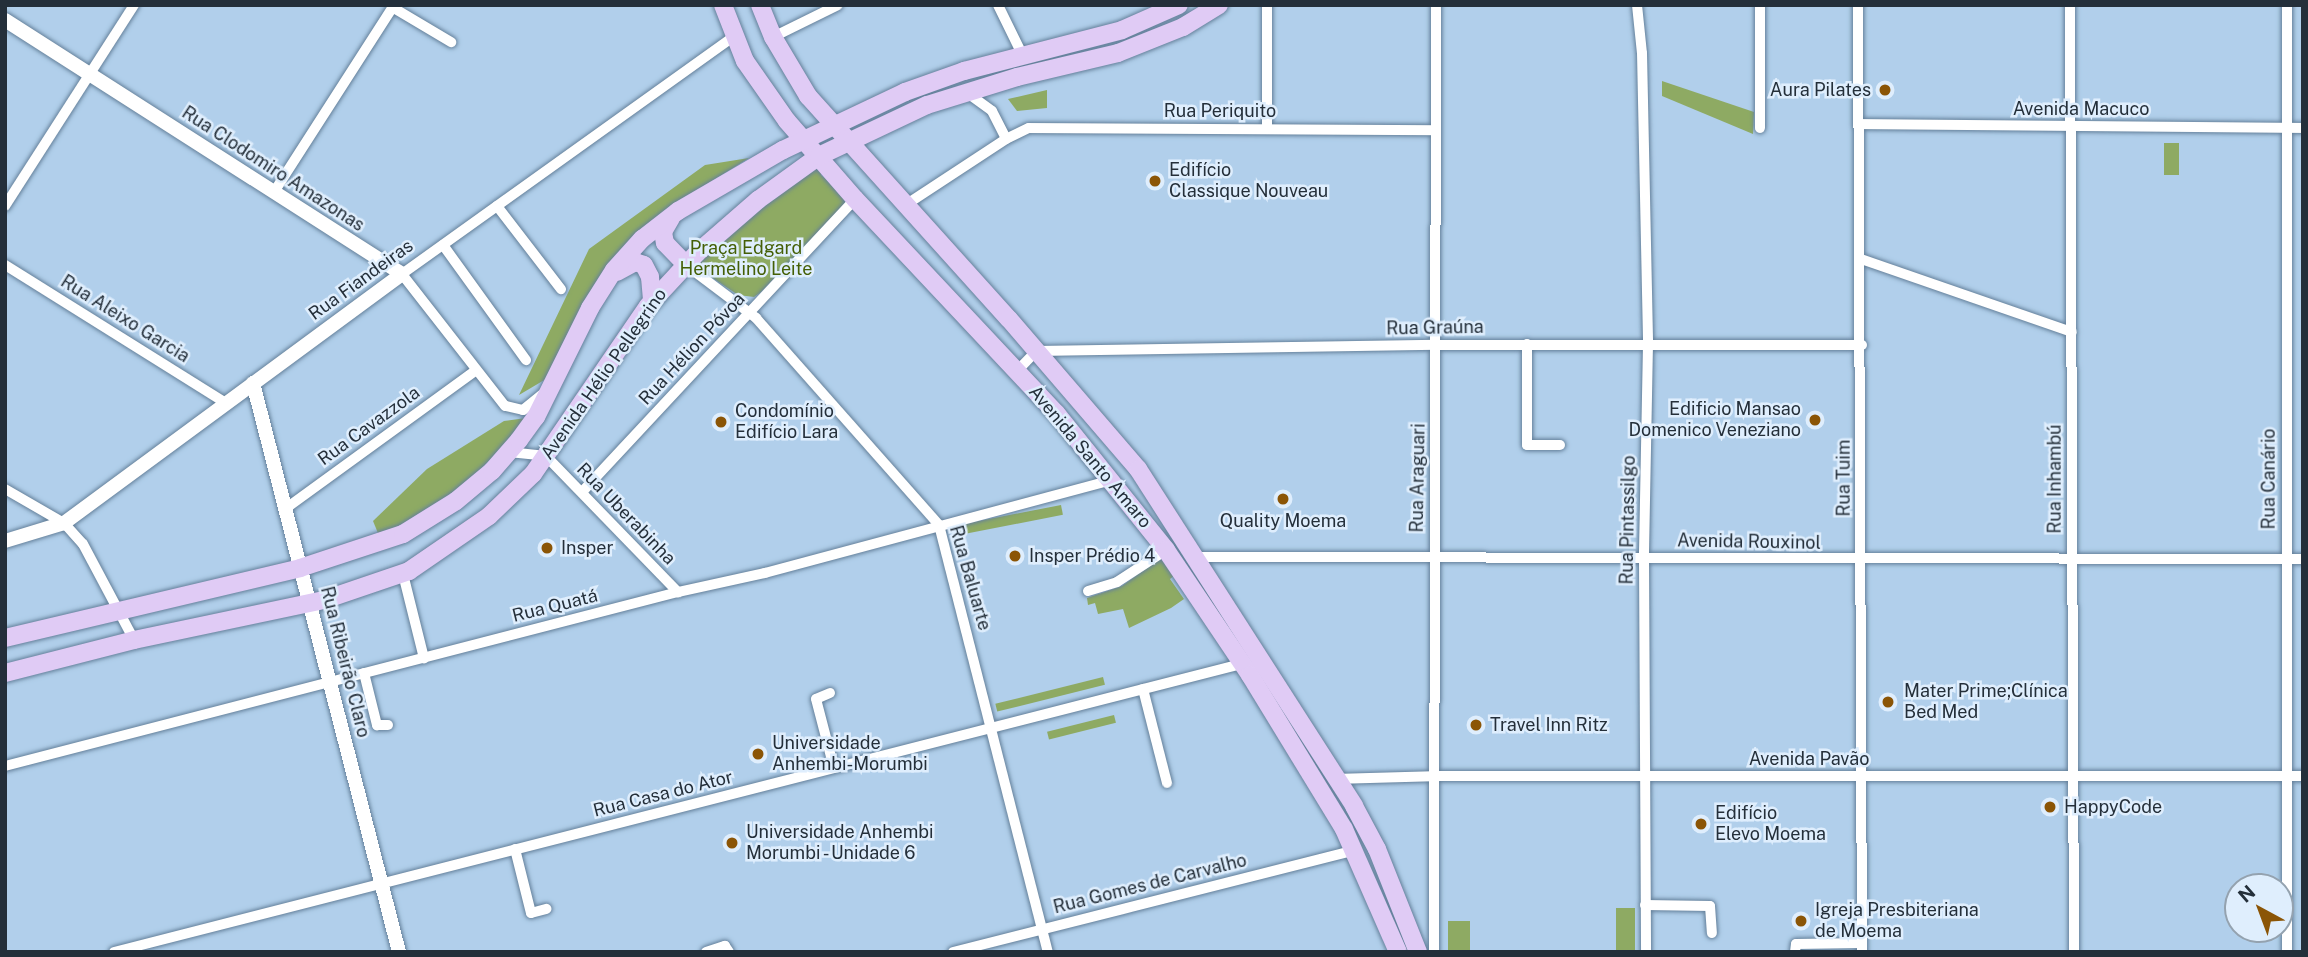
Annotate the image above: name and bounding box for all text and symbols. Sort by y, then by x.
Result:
place label: Aura Pilates [1770,79,1871,101]
marker: Aura Pilates [1877,82,1893,98]
street label: Avenida Macuco [2013,98,2149,120]
street label: Rua Periquito [1164,100,1276,122]
street label: Rua Clodomiro Amazonas [178,102,368,236]
place label: Edifício Classique Nouveau [1169,160,1328,202]
marker: Edifício Classique Nouveau [1147,173,1163,189]
street label: Rua Fiandeiras [305,235,417,325]
park label: Praça Edgard Hermelino Leite [679,238,813,280]
street label: Rua Aleixo Garcia [57,271,193,367]
street label: Avenida Hélio Pellegrino [537,284,671,464]
street label: Rua Hélion Póvoa [634,288,750,410]
street label: Rua Graúna [1386,316,1484,340]
street label: Avenida Santo Amaro [1024,381,1156,533]
street label: Rua Cavazzola [314,382,424,470]
place label: Edificio Mansao Domenico Veneziano [1628,399,1801,442]
place label: Condomínio Edifício Lara [735,401,838,444]
marker: Edificio Mansao Domenico Veneziano [1807,412,1823,428]
marker: Condomínio Edifício Lara [713,414,729,430]
street label: Rua Araguari [1406,423,1430,533]
street label: Rua Inhambú [2044,424,2066,534]
street label: Rua Canário [2258,428,2280,530]
street label: Rua Tuim [1833,439,1855,517]
street label: Rua Pintassilgo [1616,455,1640,585]
street label: Rua Uberabinha [572,459,680,569]
marker: Quality Moema [1275,491,1291,507]
place label: Quality Moema [1220,510,1346,532]
street label: Rua Baluarte [945,523,995,633]
street label: Avenida Rouxinol [1677,530,1821,554]
place label: Insper [561,537,613,559]
marker: Insper [539,540,555,556]
place label: Insper Prédio 4 [1029,545,1156,567]
marker: Insper Prédio 4 [1007,548,1023,564]
street label: Rua Ribeirão Claro [316,584,374,740]
street label: Rua Quatá [510,585,600,627]
place label: Mater Prime;Clínica Bed Med [1904,681,2068,724]
marker: Mater Prime;Clínica Bed Med [1878,692,1898,712]
place label: Travel Inn Ritz [1490,714,1608,736]
marker: Travel Inn Ritz [1468,717,1484,733]
place label: Universidade Anhembi-Morumbi [772,733,928,776]
marker: Universidade Anhembi-Morumbi [750,746,766,762]
street label: Avenida Pavão [1749,748,1869,770]
street label: Rua Casa do Ator [591,766,735,822]
place label: HappyCode [2064,796,2162,818]
marker: HappyCode [2042,799,2058,815]
place label: Edifício Elevo Moema [1715,803,1826,846]
marker: Edifício Elevo Moema [1693,816,1709,832]
place label: Universidade Anhembi Morumbi - Unidade 6 [746,822,934,864]
marker: Universidade Anhembi Morumbi - Unidade 6 [724,835,740,851]
street label: Rua Gomes de Carvalho [1051,849,1249,919]
north arrow [2224,873,2294,943]
text: N [2234,880,2259,907]
place label: Igreja Presbiteriana de Moema [1815,900,1979,942]
marker: Igreja Presbiteriana de Moema [1793,913,1809,929]

